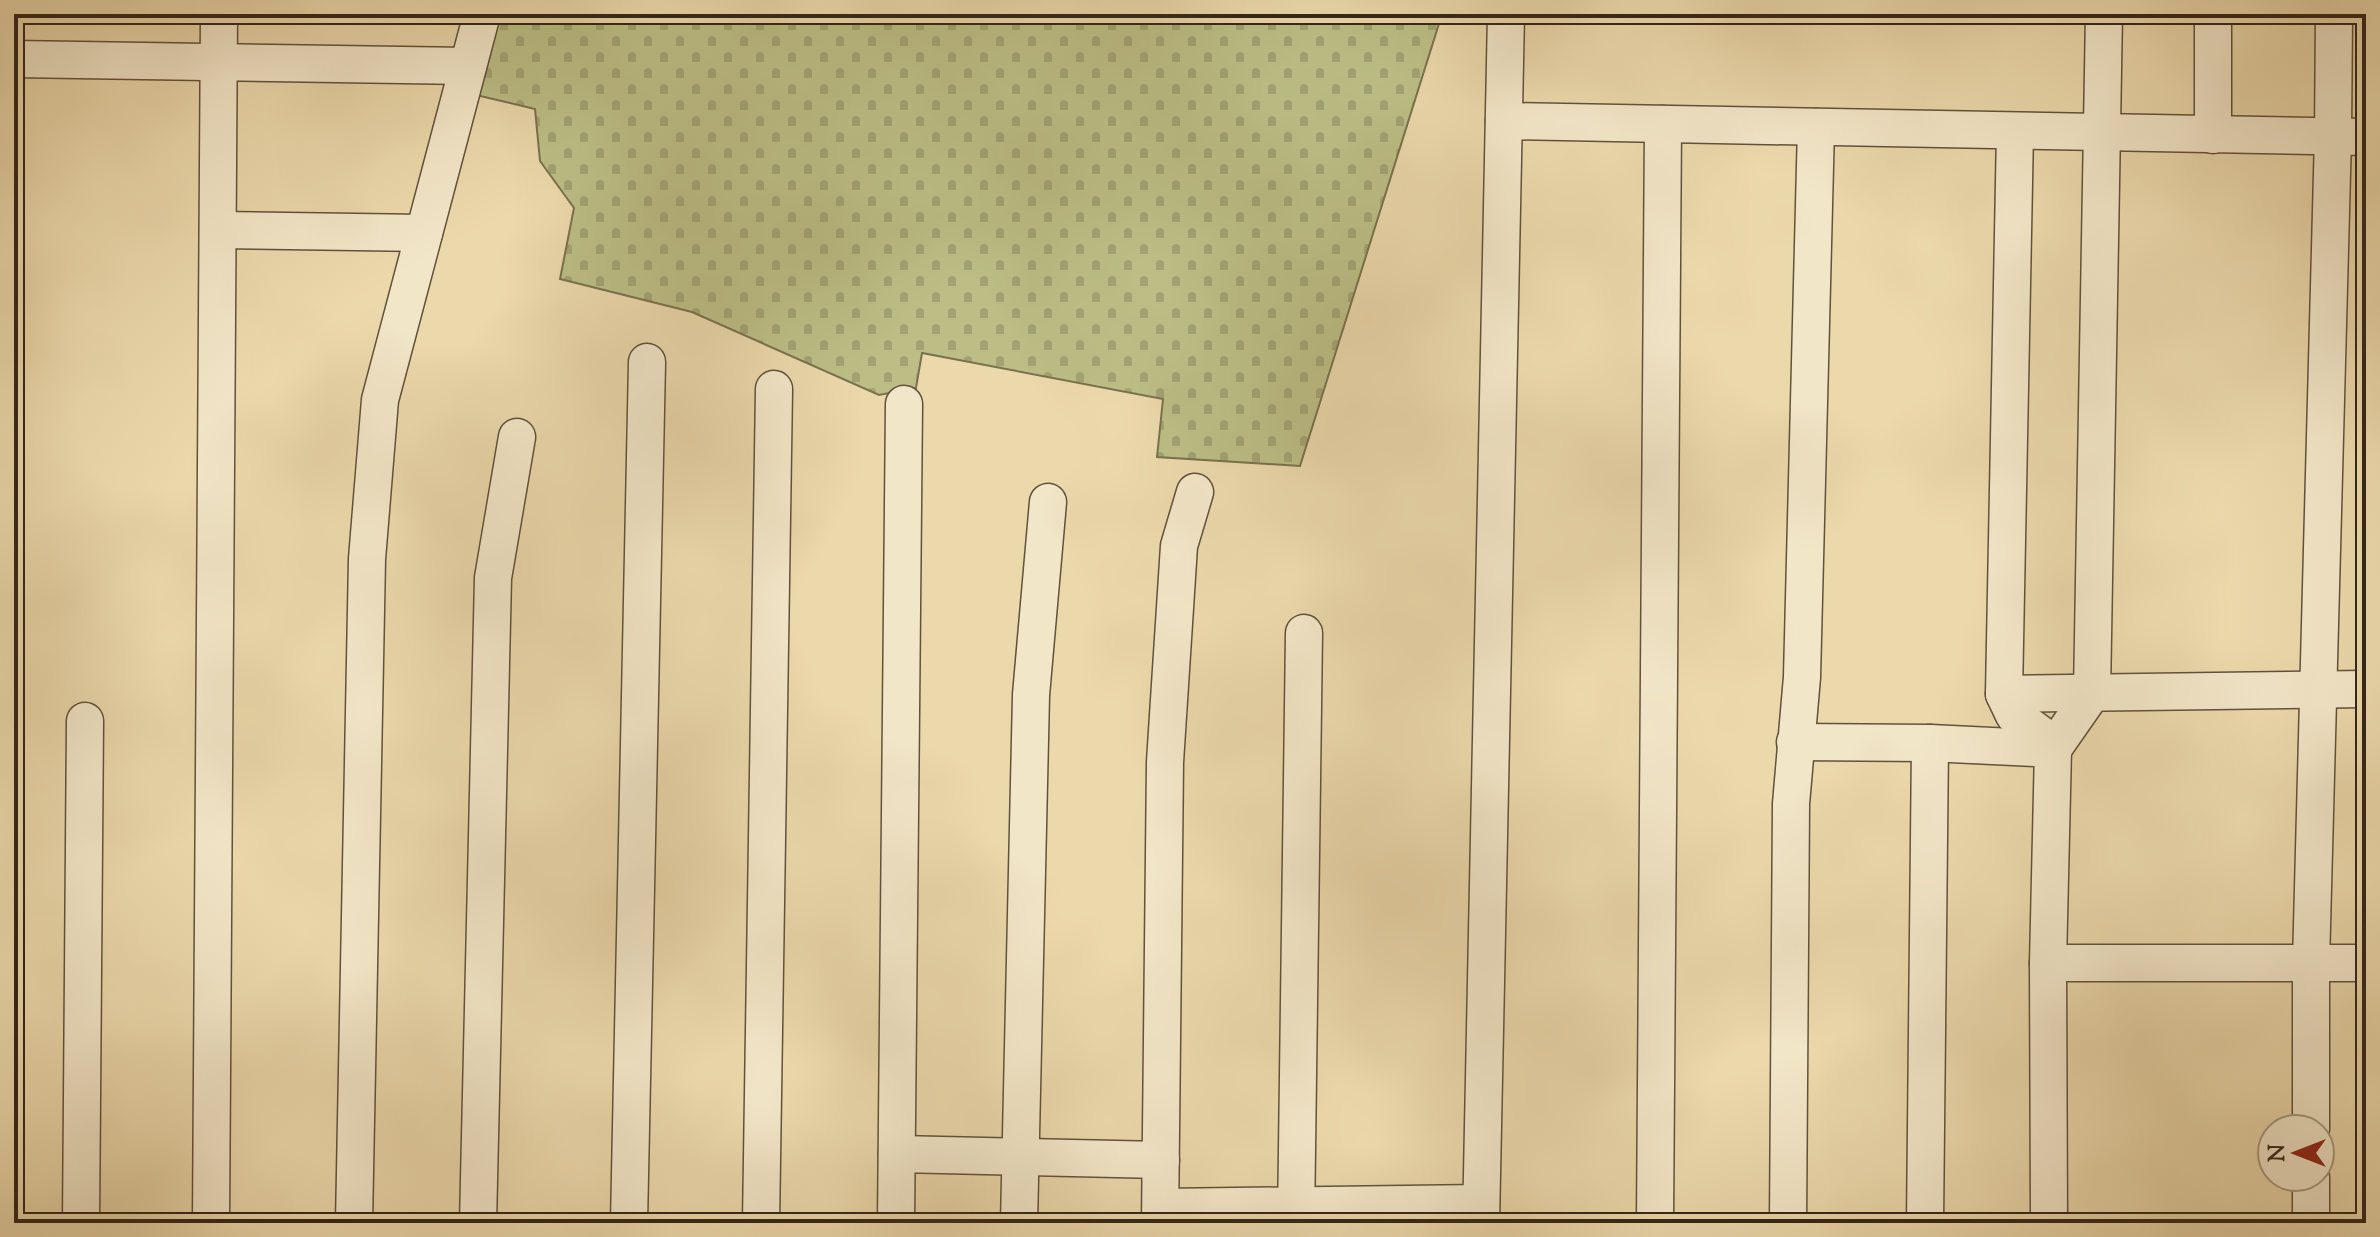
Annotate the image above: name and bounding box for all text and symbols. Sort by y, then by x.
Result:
north arrow [2256,1113,2336,1193]
text: N [2263,1144,2295,1162]

